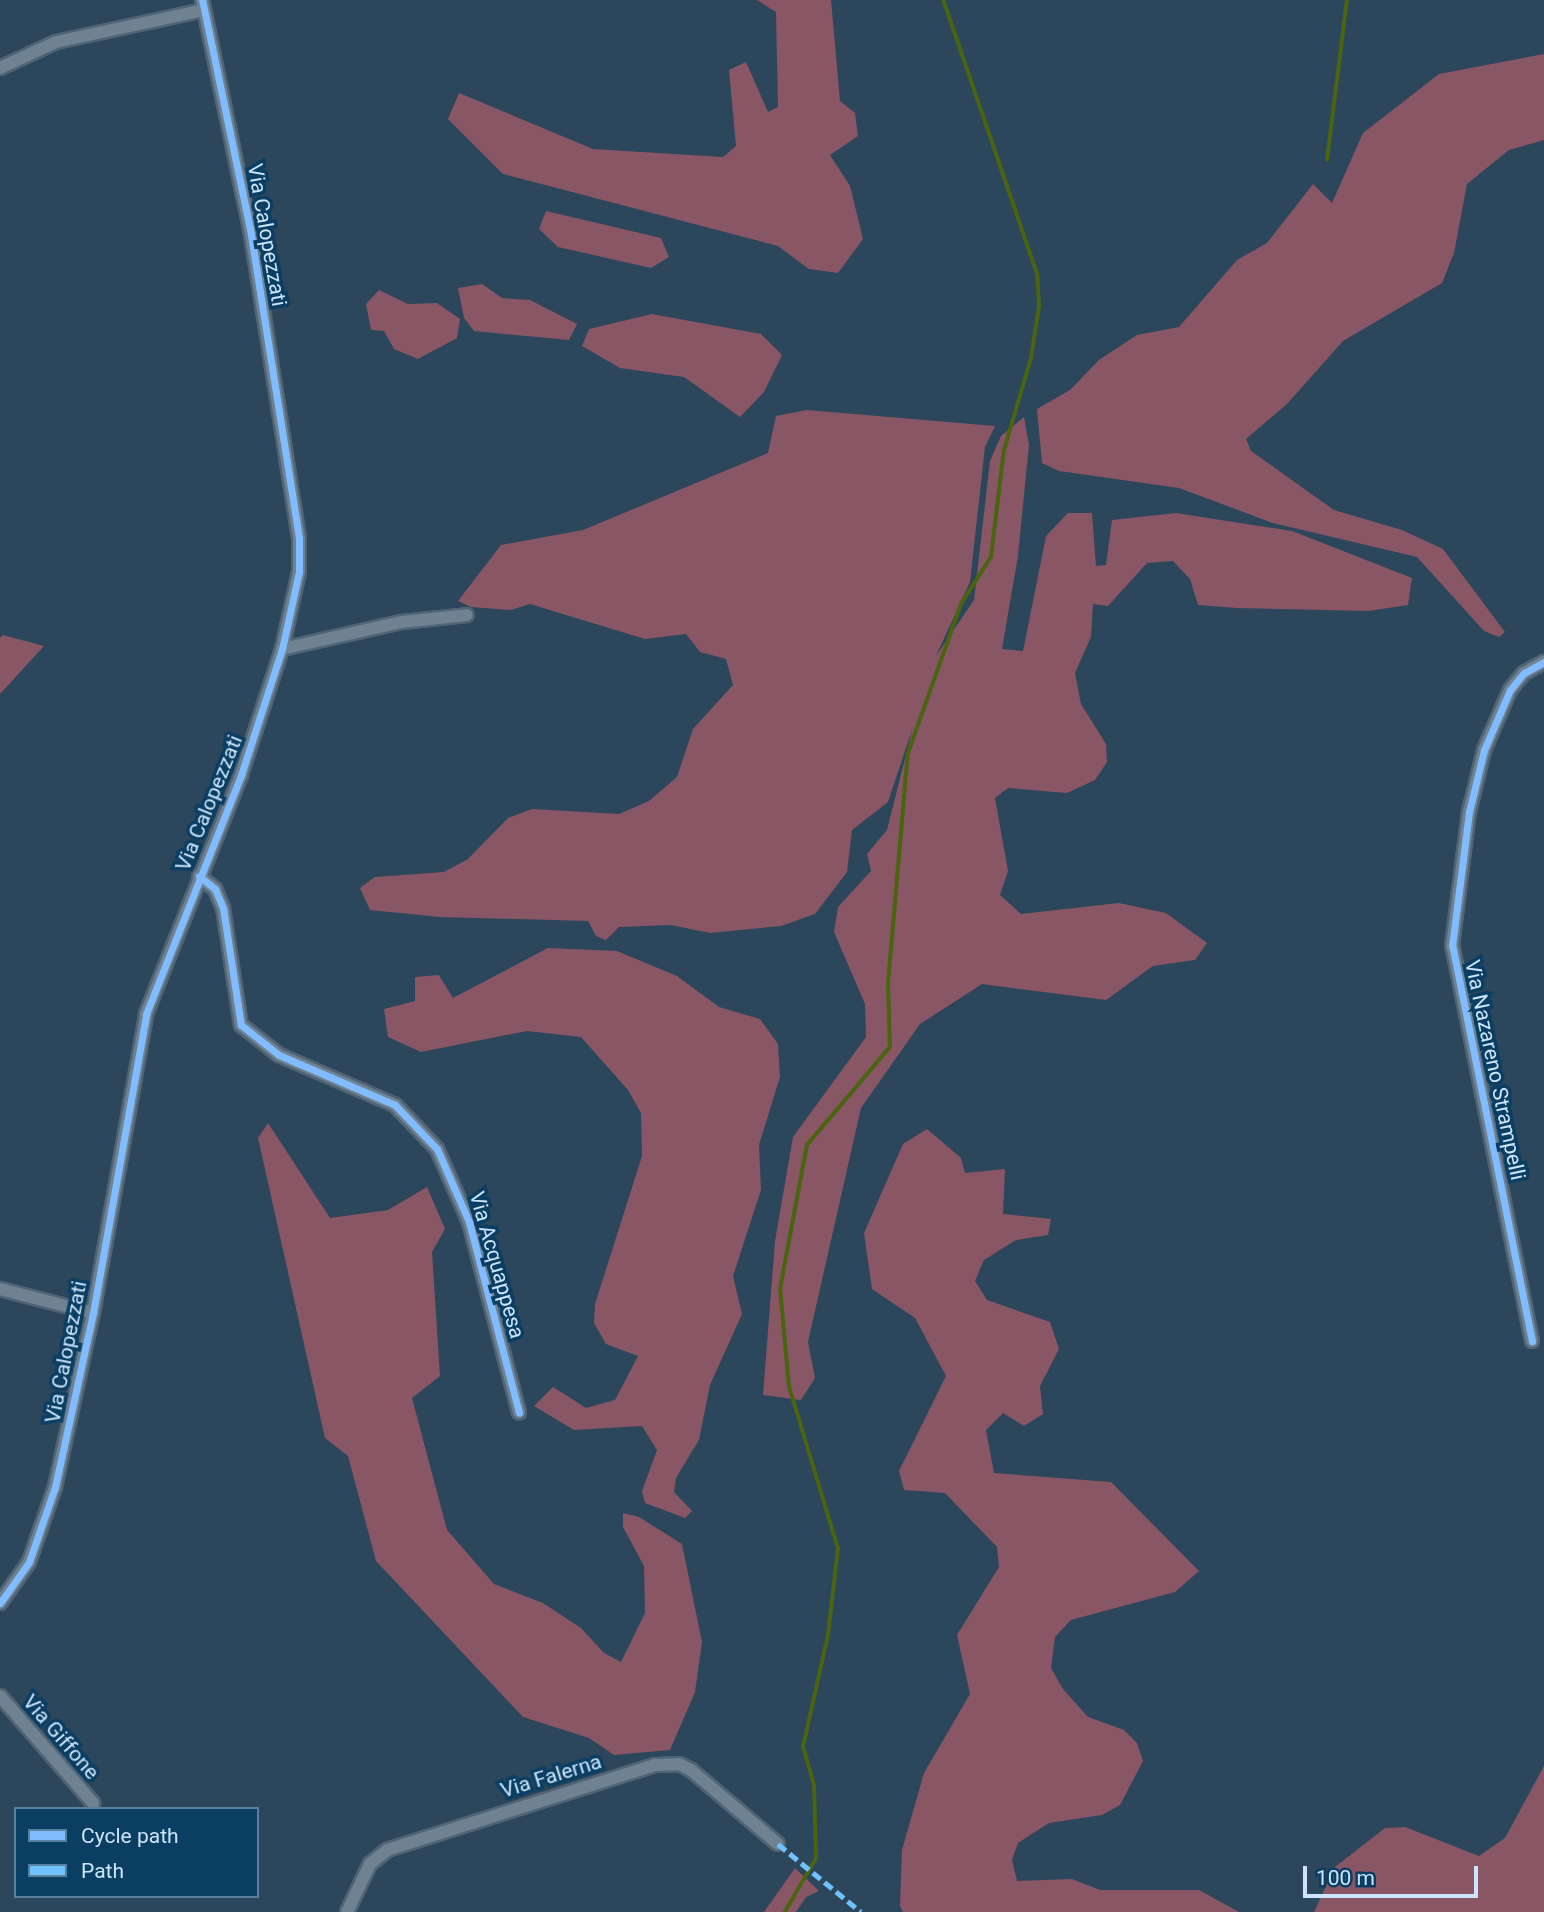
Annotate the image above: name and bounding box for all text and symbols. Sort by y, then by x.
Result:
street label: Via Calopezzati [242,162,292,308]
street label: Via Calopezzati [170,731,248,875]
street label: Via Nazareno Strampelli [1459,958,1531,1182]
street label: Via Acquappesa [464,1189,530,1341]
street label: Via Calopezzati [40,1279,92,1425]
street label: Via Giffone [17,1690,105,1784]
street label: Via Falerna [498,1749,604,1803]
legend [14,1807,259,1898]
text: Cycle path [81,1824,179,1848]
scale bar [1306,1853,1481,1897]
text: Path [81,1859,124,1883]
text: 100 m [1316,1866,1375,1890]

